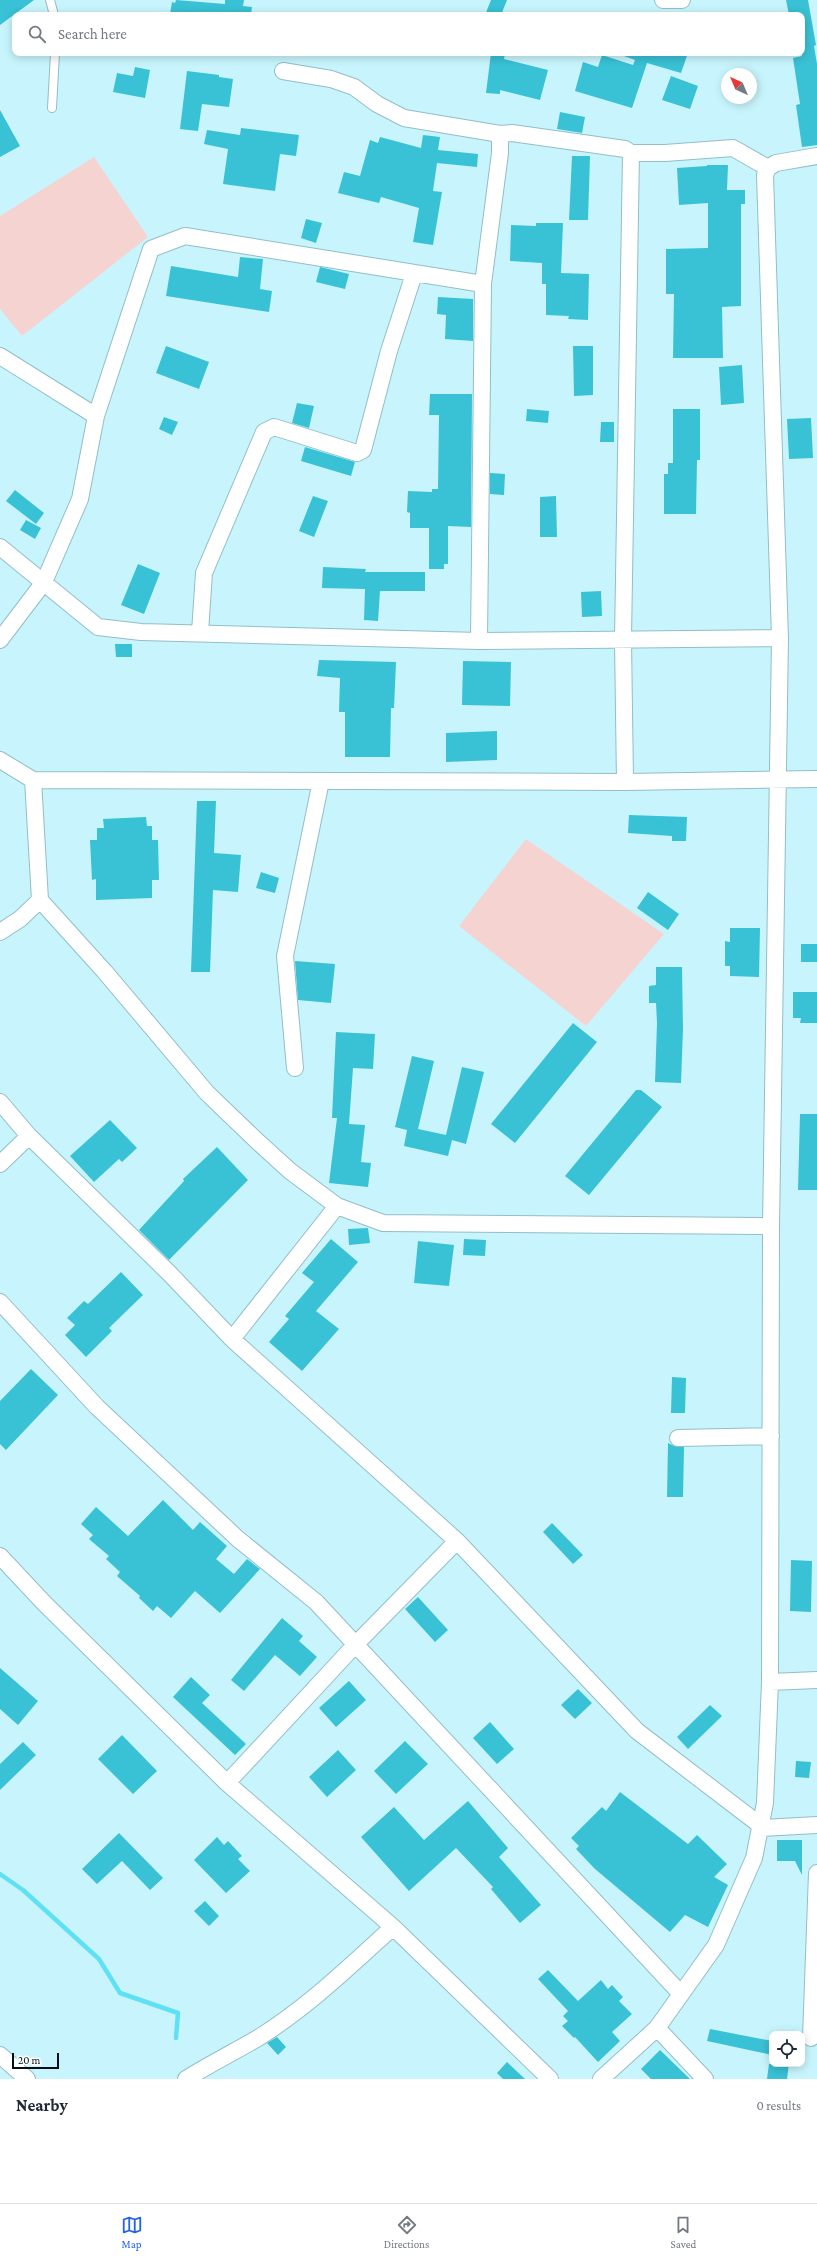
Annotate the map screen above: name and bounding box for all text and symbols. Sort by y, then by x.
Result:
search box [12,12,805,56]
icon: search [26,23,48,45]
text: Search here [58,26,127,42]
north arrow [721,68,757,104]
map controls [769,2031,805,2067]
button: locate [769,2031,805,2067]
scale bar [12,2051,59,2070]
text: 20 m [18,2054,40,2066]
text: Nearby [16,2096,68,2115]
text: 0 results [756,2098,801,2113]
tab: Map [121,2214,143,2250]
tab: Directions [384,2214,429,2250]
tab: Saved [671,2214,696,2250]

